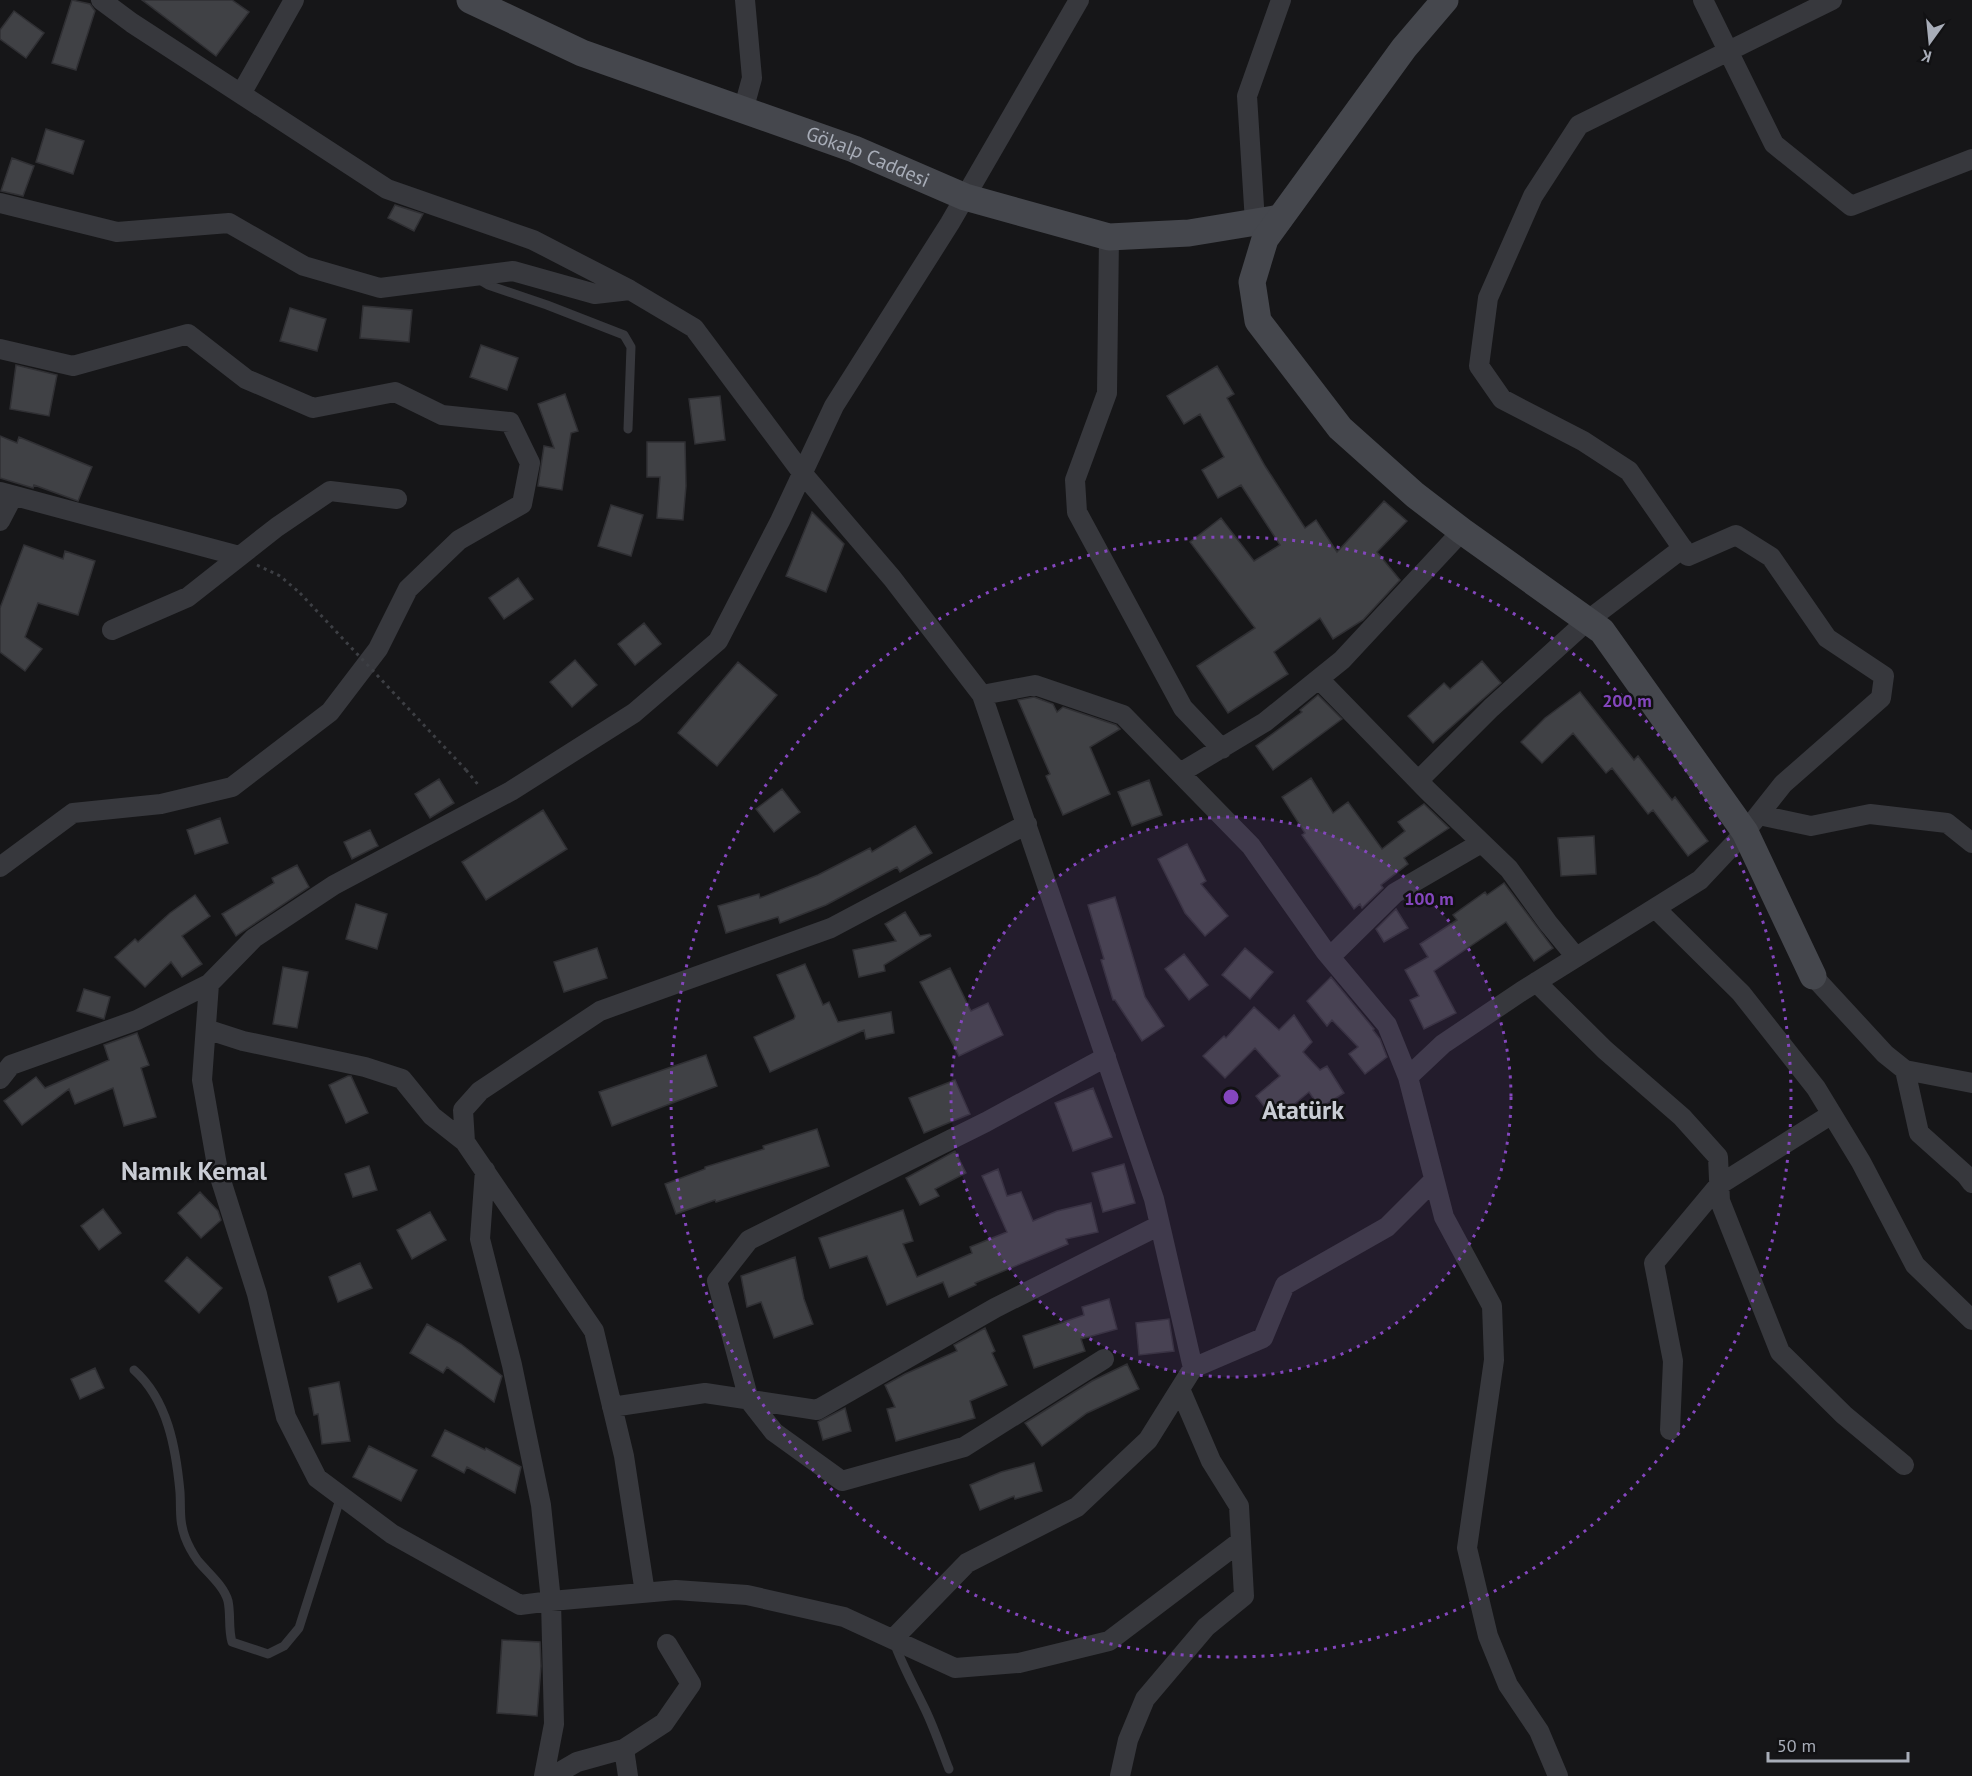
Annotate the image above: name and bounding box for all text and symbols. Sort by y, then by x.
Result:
north arrow [1900,12,1960,72]
text: K [1919,46,1933,67]
street label: Gökalp Caddesi [803,120,934,193]
text: 200 m [1602,689,1652,712]
text: 100 m [1404,887,1454,910]
centre of rings [1221,1087,1241,1107]
district label: Atatürk [1262,1093,1344,1126]
district label: Namık Kemal [121,1154,267,1187]
scale bar [1768,1725,1908,1763]
text: 50 m [1777,1734,1816,1757]

